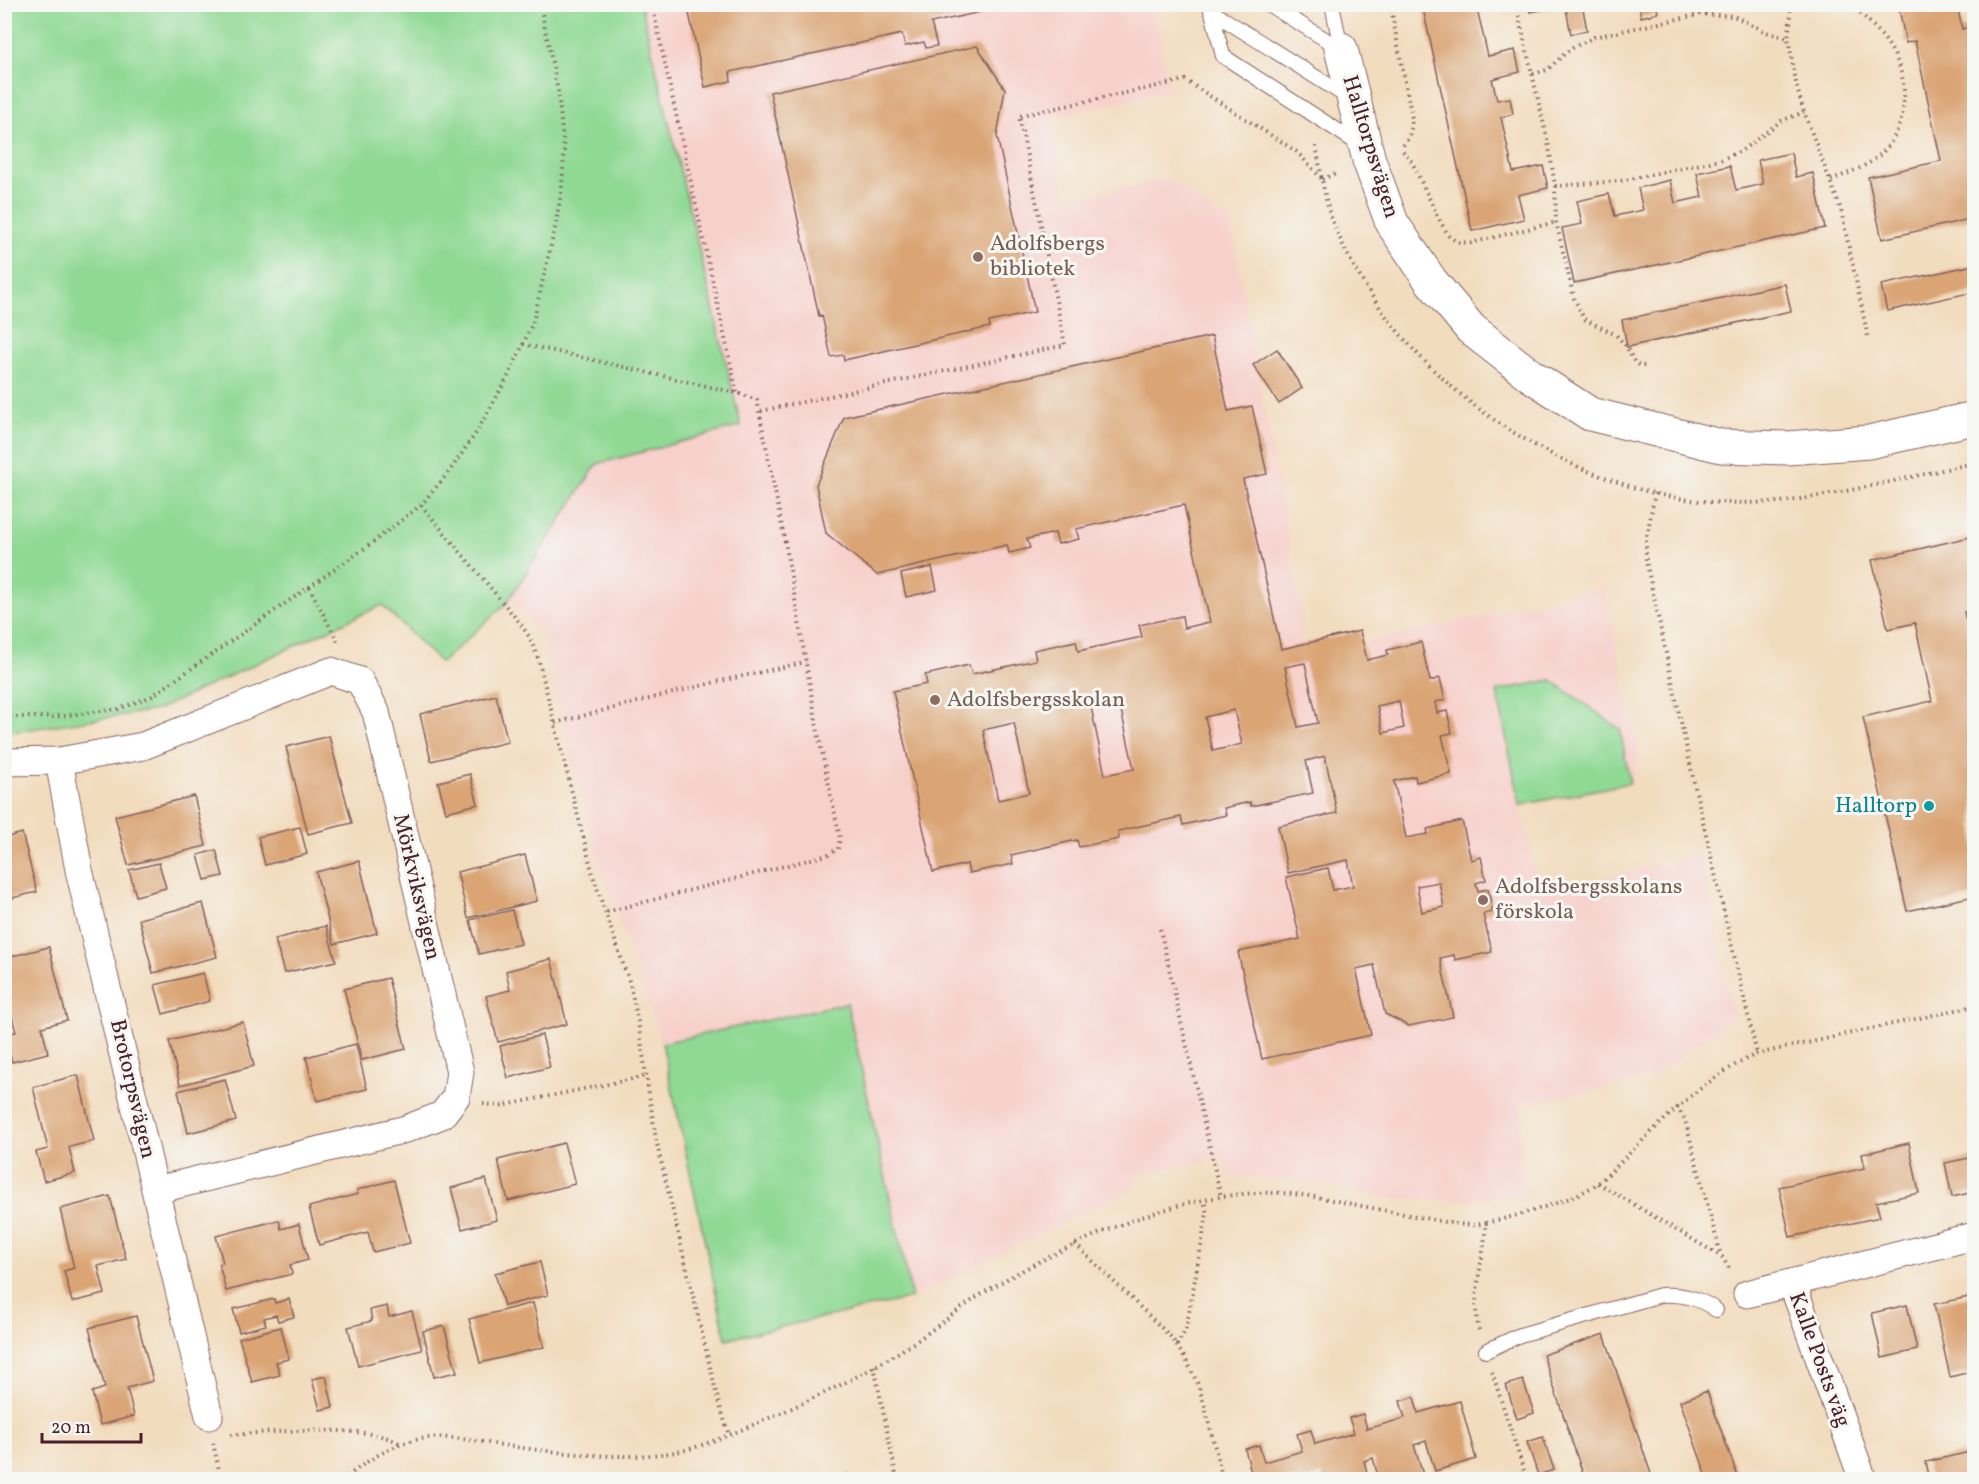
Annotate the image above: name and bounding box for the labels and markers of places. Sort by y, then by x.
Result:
place label: Adolfsbergs bibliotek [990,229,1105,285]
marker: Adolfsbergs bibliotek [971,250,985,264]
place label: Adolfsbergsskolan [947,685,1125,716]
marker: Adolfsbergsskolan [928,693,942,707]
place label: Halltorp [1835,791,1917,822]
marker: Halltorp [1922,799,1936,813]
place label: Adolfsbergsskolans förskola [1495,872,1682,928]
marker: Adolfsbergsskolans förskola [1476,893,1490,907]

